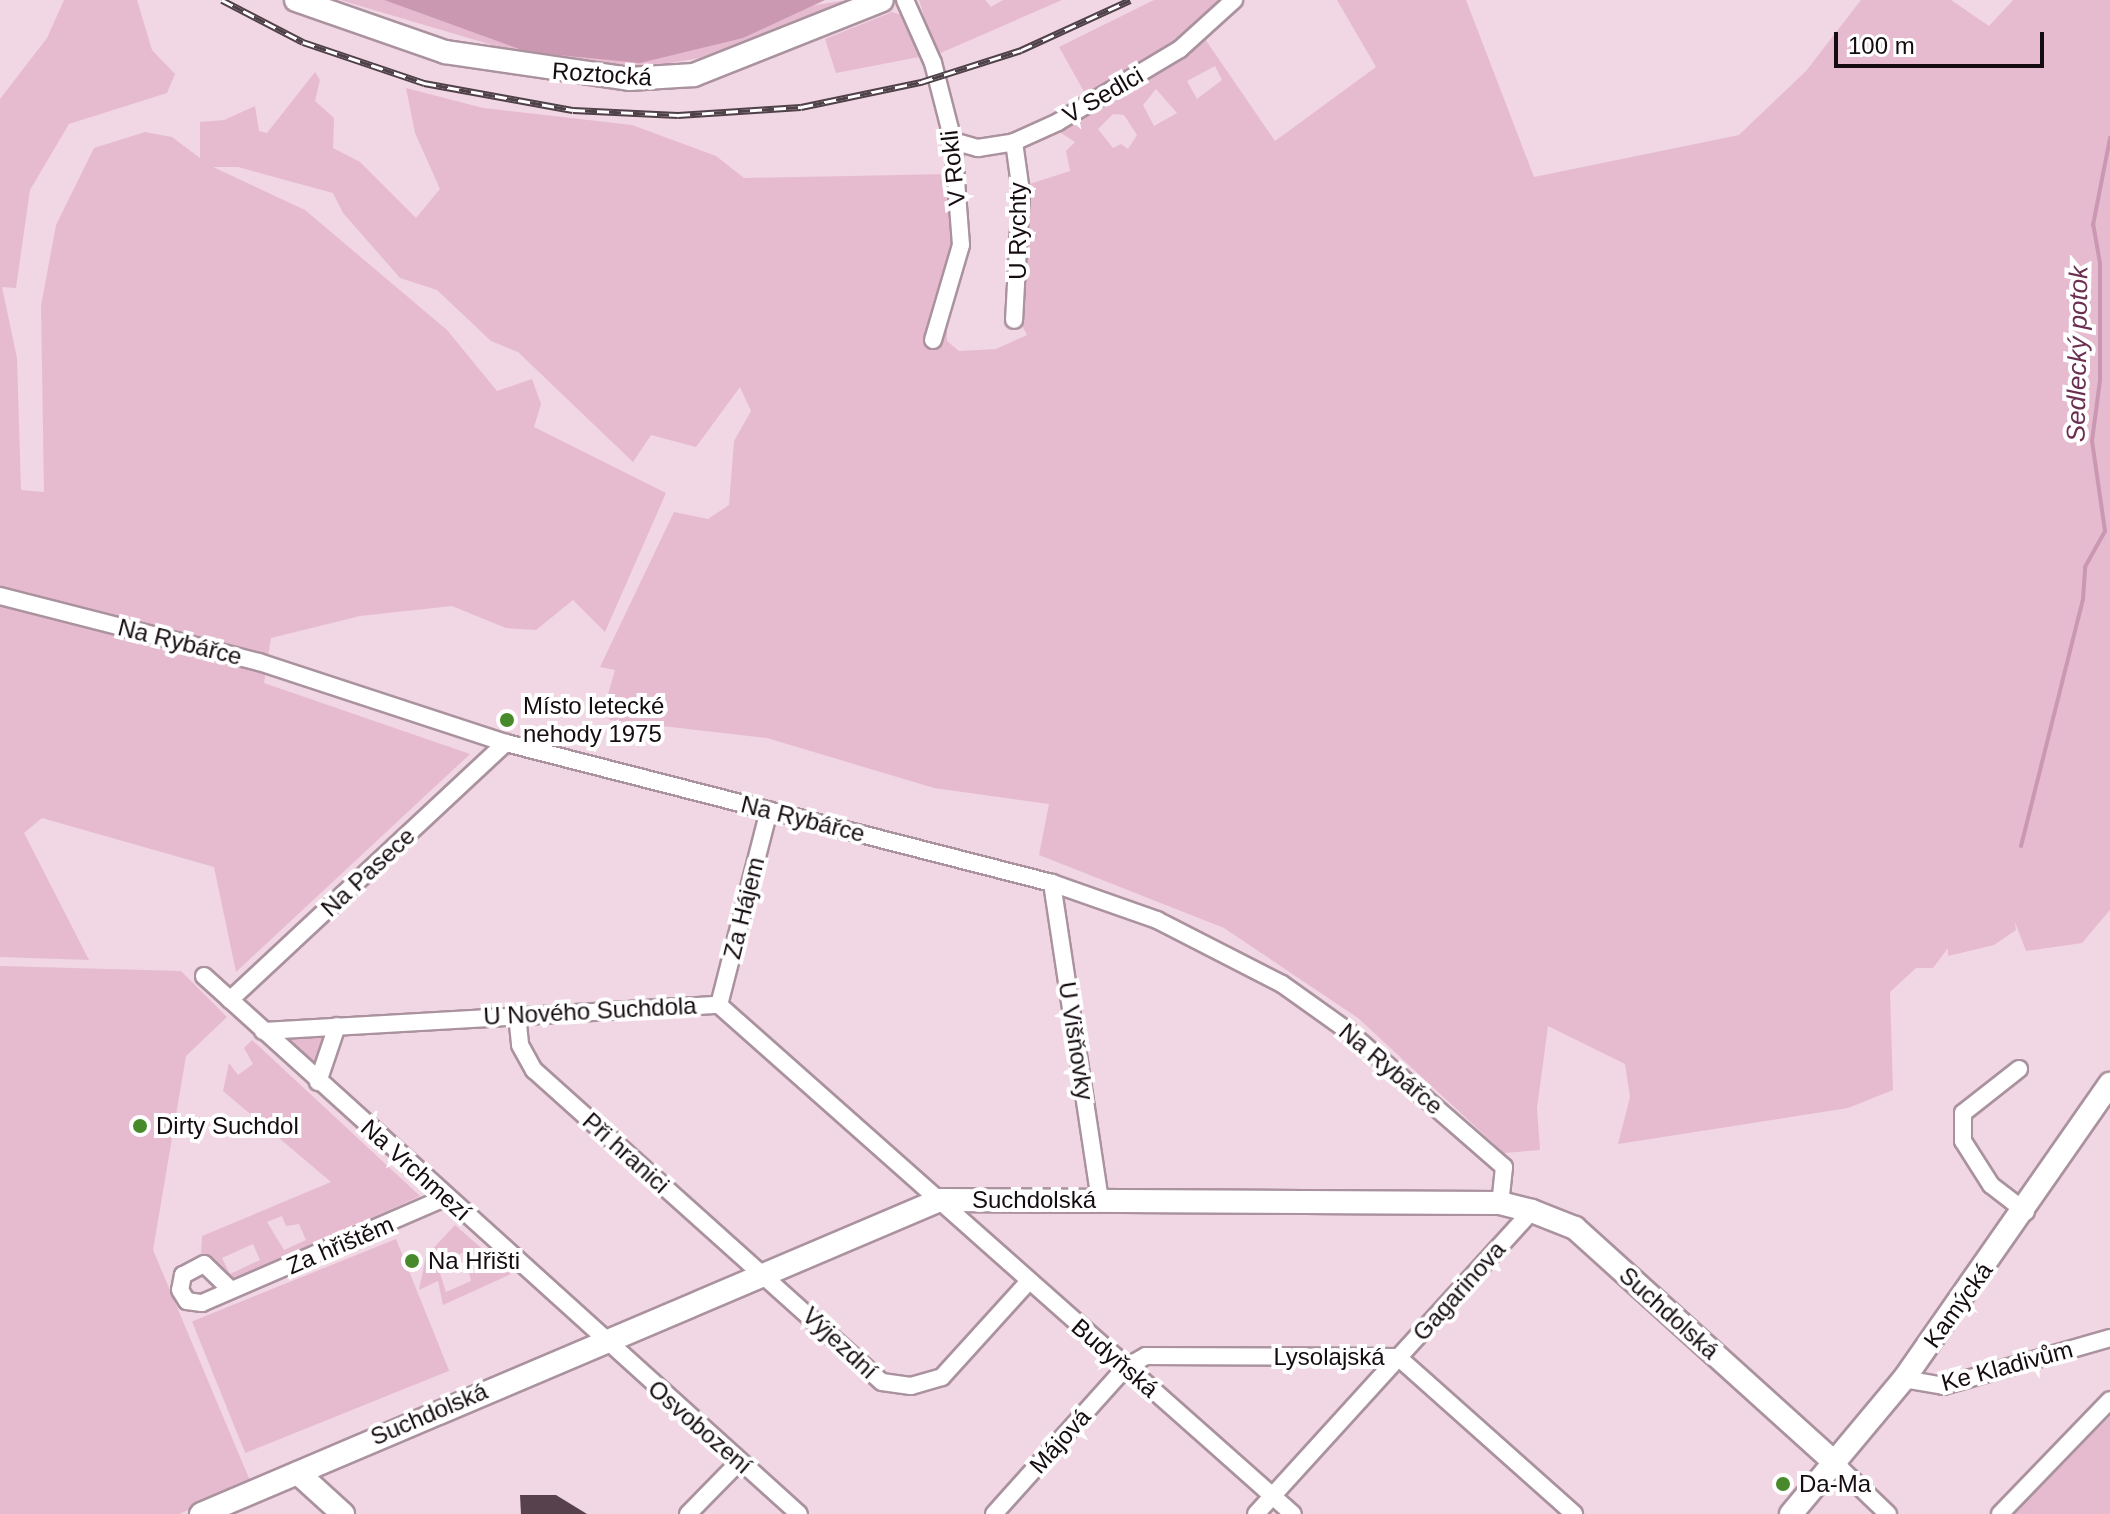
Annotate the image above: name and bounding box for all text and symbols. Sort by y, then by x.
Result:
scale bar [1838,16,2048,66]
text: 100 m [1848,32,1915,59]
street label: Roztocká [551,56,653,92]
street label: V Sedlci [1058,61,1148,129]
street label: V Rokli [935,129,971,207]
street label: U Rychty [1004,182,1032,280]
water label: Sedlecký potok [2061,266,2095,442]
street label: Na Rybářce [115,613,245,671]
place label: Místo letecké nehody 1975 [523,692,664,748]
marker: Místo letecké nehody 1975 [498,711,516,729]
street label: Na Rybářce [738,790,868,848]
street label: Na Pasece [315,821,421,923]
street label: Za Hájem [717,854,771,962]
street label: U Višňovky [1052,980,1100,1102]
street label: U Nového Suchdola [483,991,697,1031]
street label: Na Rybářce [1333,1017,1449,1121]
street label: Při hranici [577,1107,675,1199]
place label: Dirty Suchdol [156,1112,299,1140]
street label: Na Vrchmezí [355,1113,477,1227]
marker: Dirty Suchdol [131,1117,149,1135]
street label: Suchdolská [972,1186,1096,1214]
street label: Za hřištěm [282,1210,398,1280]
street label: Gagarinova [1407,1235,1511,1347]
place label: Na Hřišti [428,1247,520,1275]
marker: Na Hřišti [403,1252,421,1270]
street label: Kamýcká [1917,1257,1999,1353]
street label: Suchdolská [1613,1261,1725,1365]
street label: Výjezdní [797,1301,883,1385]
street label: Budyňská [1066,1313,1164,1403]
street label: Ke Kladivům [1938,1335,2076,1397]
street label: Lysolajská [1273,1343,1385,1371]
street label: Osvobození [642,1374,758,1480]
street label: Suchdolská [366,1377,492,1451]
street label: Májová [1023,1403,1097,1479]
place label: Da-Ma [1799,1470,1871,1498]
marker: Da-Ma [1774,1475,1792,1493]

